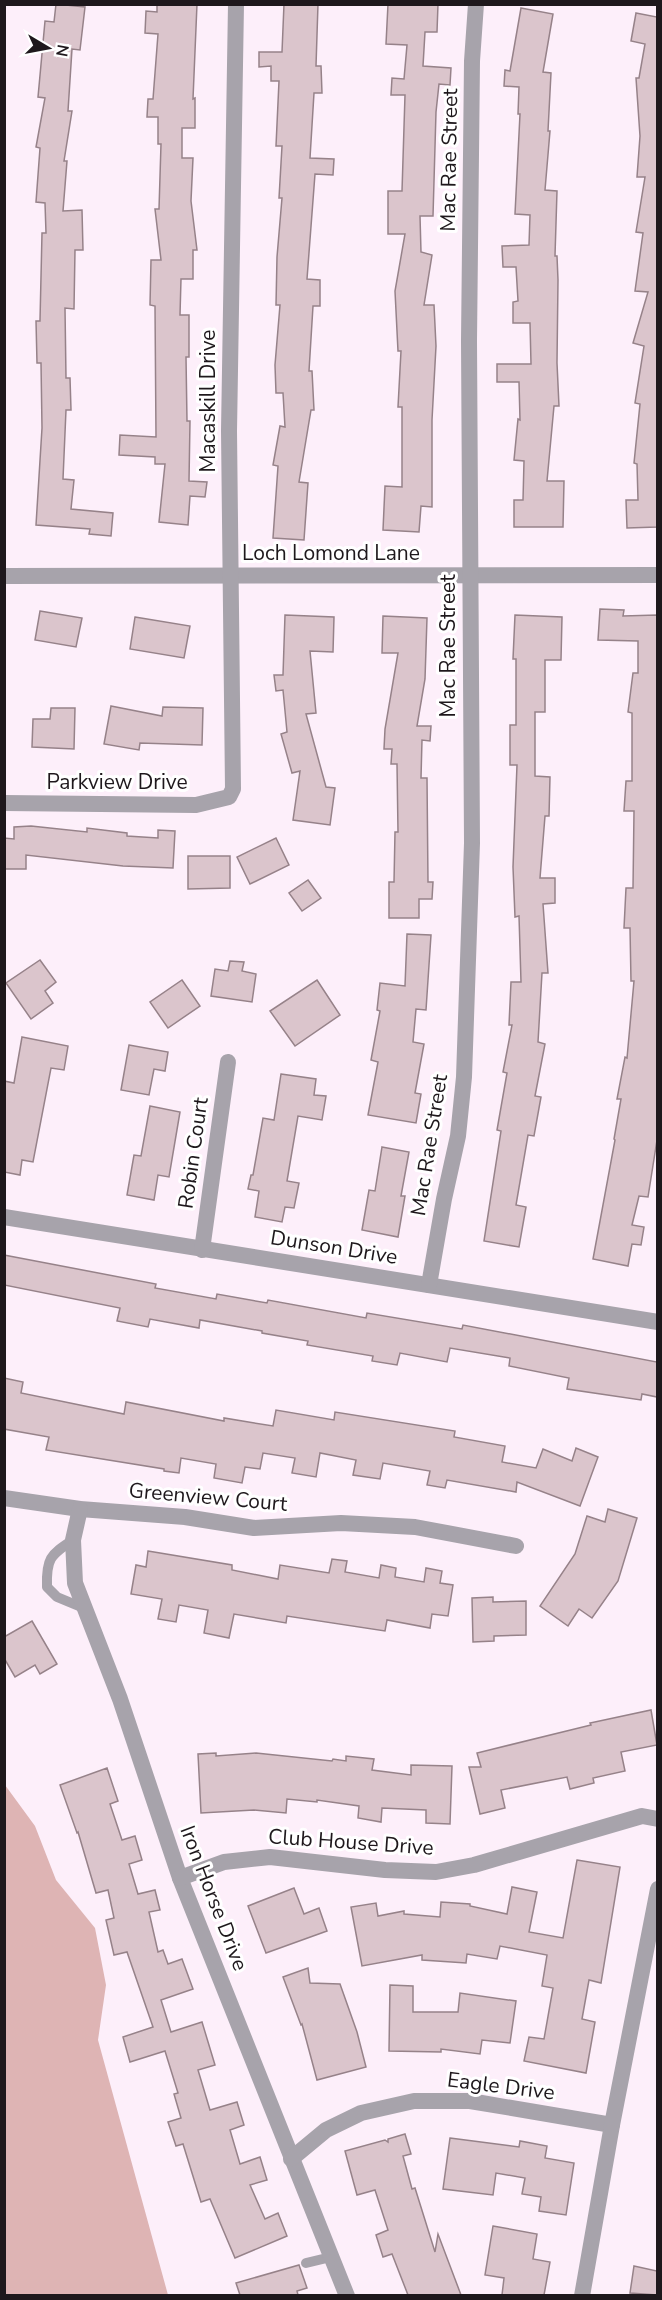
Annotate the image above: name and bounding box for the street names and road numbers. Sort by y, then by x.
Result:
street label: Mac Rae Street [434,88,464,232]
street label: Macaskill Drive [194,330,222,472]
street label: Loch Lomond Lane [242,539,420,567]
street label: Mac Rae Street [434,574,462,718]
street label: Parkview Drive [46,768,188,796]
street label: Mac Rae Street [404,1071,454,1218]
street label: Robin Court [171,1095,215,1211]
street label: Dunson Drive [268,1223,400,1271]
street label: Greenview Court [128,1476,289,1518]
street label: Iron Horse Drive [173,1821,255,1975]
street label: Club House Drive [267,1822,435,1862]
street label: Eagle Drive [446,2066,556,2106]

